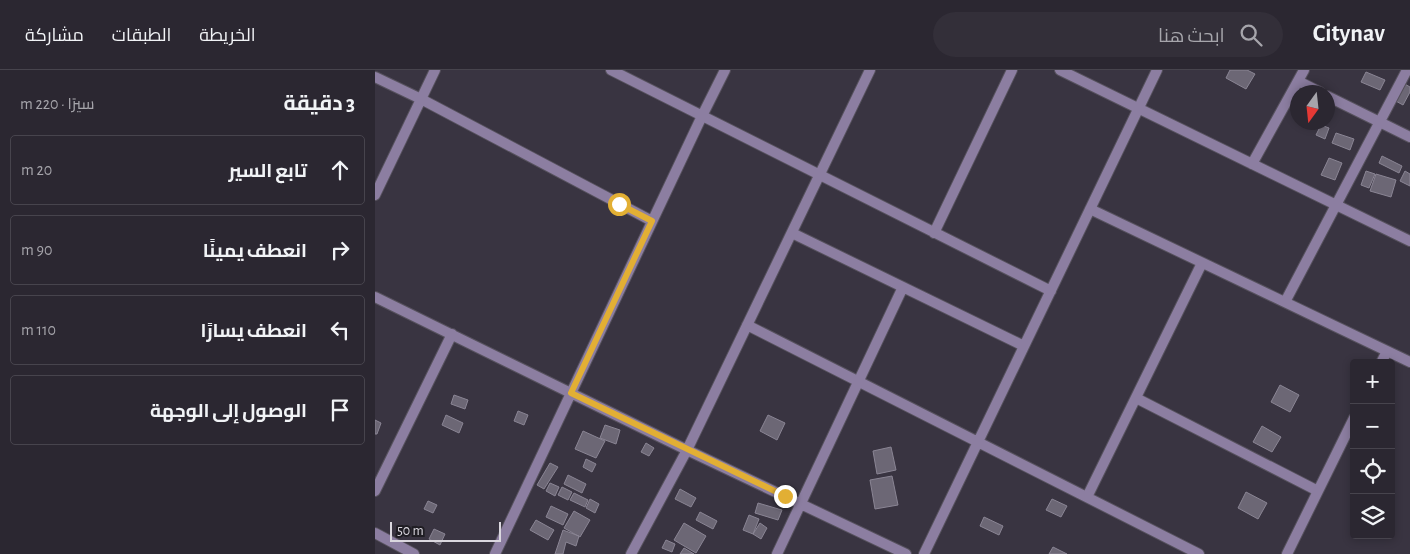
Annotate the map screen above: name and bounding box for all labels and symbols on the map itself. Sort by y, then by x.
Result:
north arrow [1290,85,1335,130]
route start [608,193,631,216]
route end [774,485,797,508]
scale bar [390,519,501,542]

